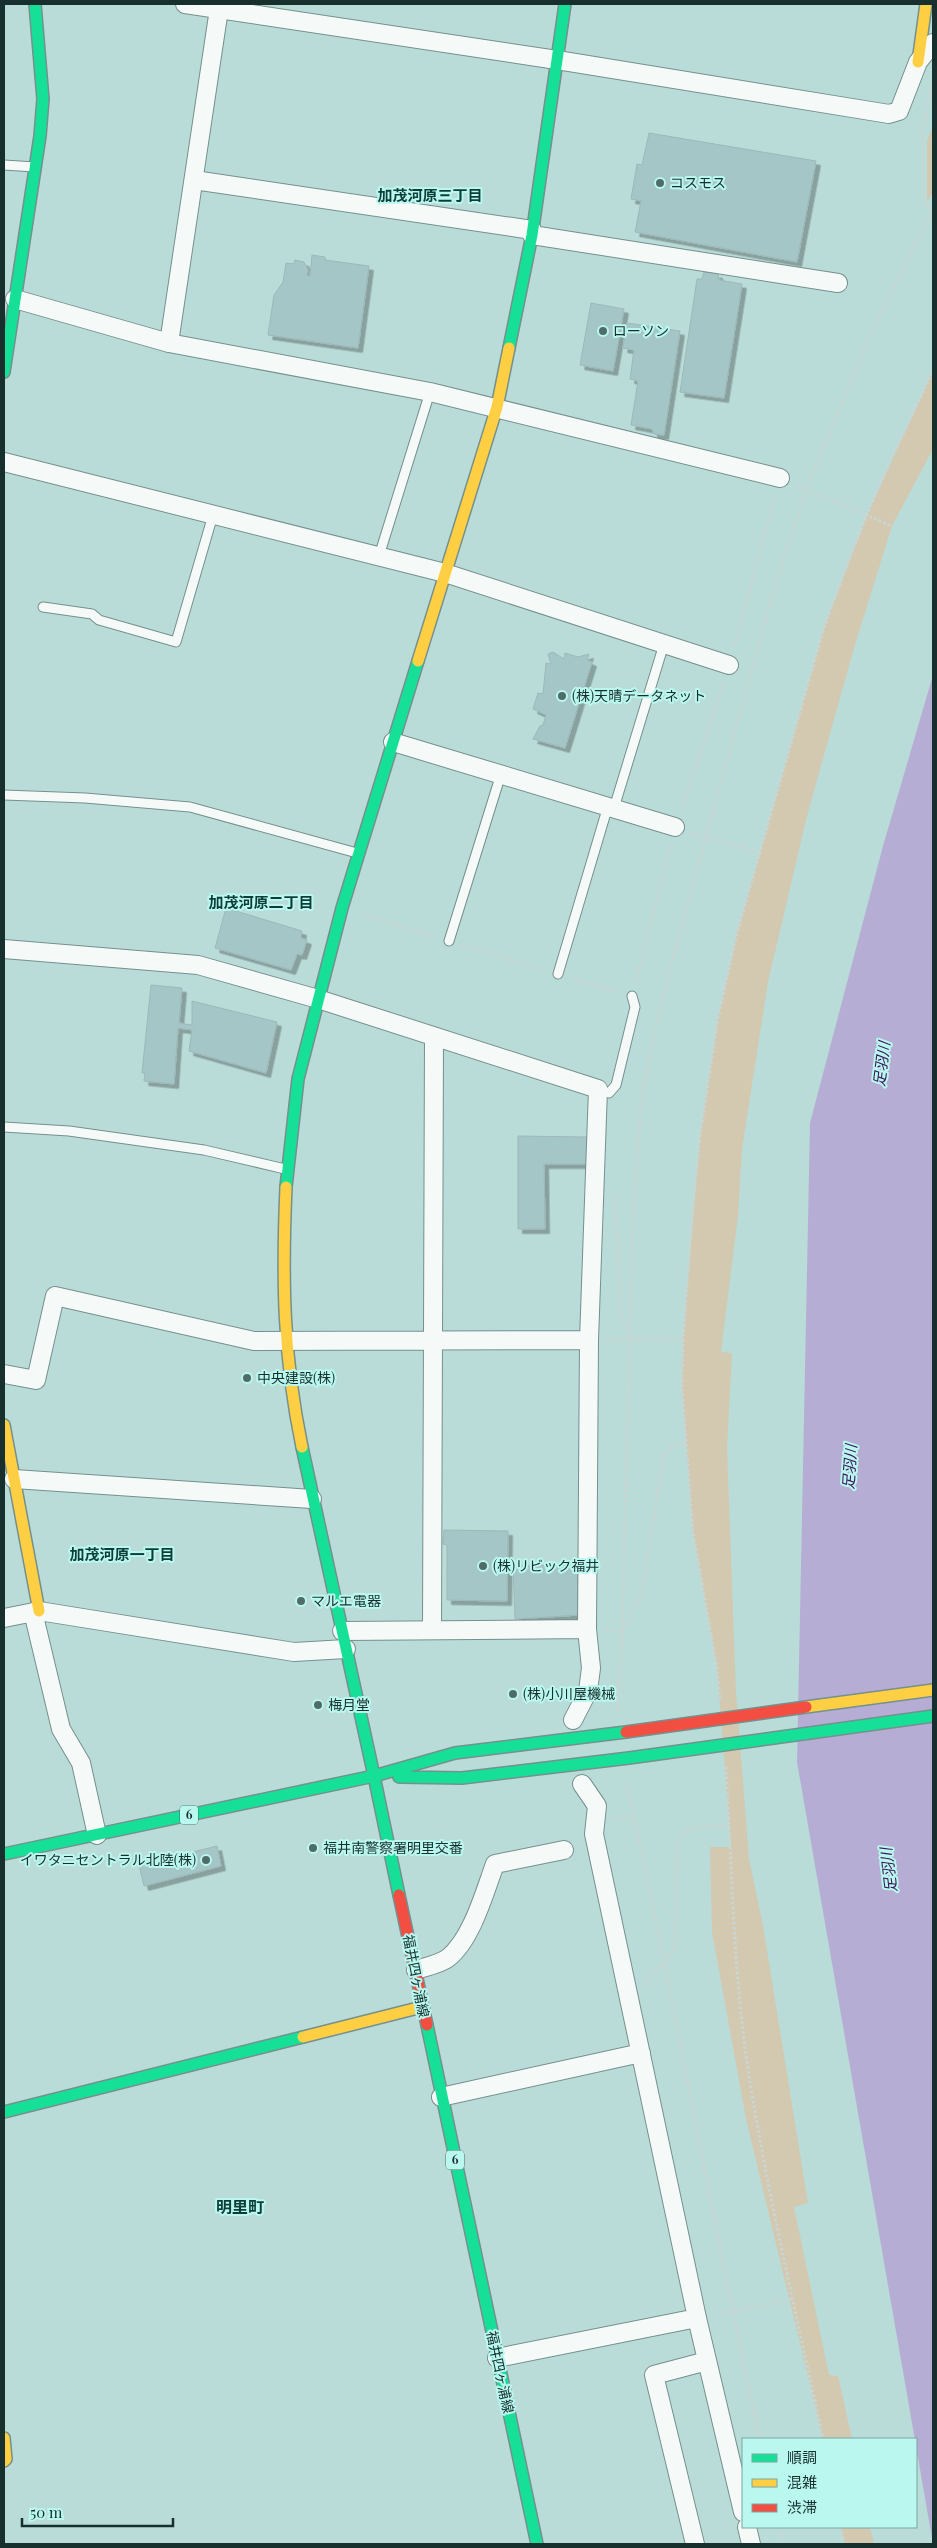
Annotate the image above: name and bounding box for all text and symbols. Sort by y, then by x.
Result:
place label: コスモス [670,173,726,192]
marker: コスモス [654,177,666,189]
district label: 加茂河原三丁目 [377,185,483,205]
place label: ローソン [613,321,669,340]
marker: ローソン [597,325,609,337]
place label: (株)天晴データネット [572,686,706,705]
marker: (株)天晴データネット [556,690,568,702]
district label: 加茂河原二丁目 [208,892,314,912]
water label: 足羽川 [868,1038,894,1087]
place label: 中央建設(株) [257,1368,335,1387]
marker: 中央建設(株) [241,1372,253,1384]
water label: 足羽川 [837,1442,861,1490]
district label: 加茂河原一丁目 [69,1544,175,1564]
place label: (株)リビック福井 [493,1556,599,1575]
marker: (株)リビック福井 [477,1560,489,1572]
place label: マルエ電器 [311,1591,381,1610]
marker: マルエ電器 [295,1595,307,1607]
place label: (株)小川屋機械 [523,1684,615,1703]
marker: (株)小川屋機械 [507,1688,519,1700]
place label: 梅月堂 [328,1695,370,1714]
marker: 梅月堂 [312,1699,324,1711]
road number: 6 [180,1806,198,1824]
place label: 福井南警察署明里交番 [323,1838,463,1857]
marker: 福井南警察署明里交番 [307,1842,319,1854]
water label: 足羽川 [875,1845,901,1894]
place label: イワタニセントラル北陸(株) [20,1850,196,1869]
marker: イワタニセントラル北陸(株) [200,1854,212,1866]
street label: 福井四ヶ浦線 [399,1933,434,2019]
road number: 6 [446,2150,464,2170]
district label: 明里町 [216,2196,264,2217]
street label: 福井四ヶ浦線 [482,2329,519,2415]
legend [742,2438,917,2528]
text: 順調 [787,2447,817,2467]
text: 混雑 [787,2472,817,2492]
scale bar [22,2496,174,2528]
text: 渋滞 [787,2497,817,2517]
text: 50 m [30,2502,63,2522]

